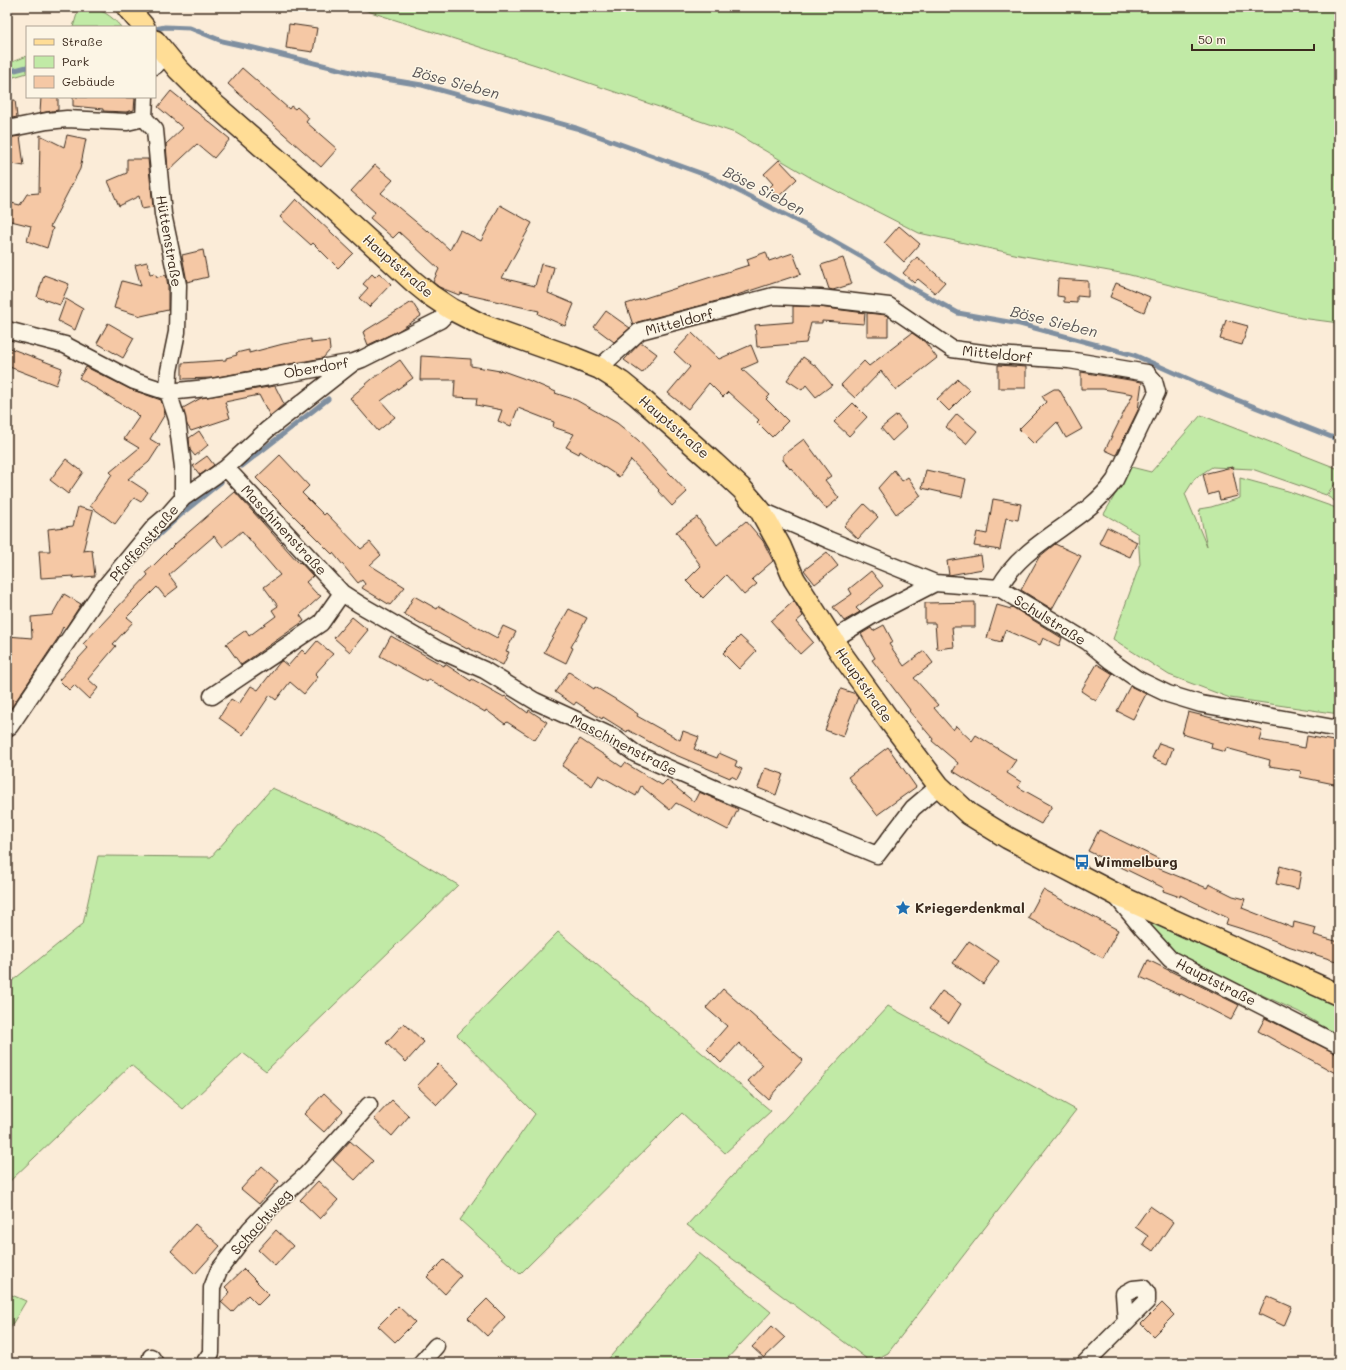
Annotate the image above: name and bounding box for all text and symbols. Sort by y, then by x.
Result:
legend [26,26,156,98]
scale bar [1192,26,1314,52]
text: 50 m [1198,31,1226,47]
text: Straße [62,33,103,49]
text: Park [62,53,89,69]
water label: Böse Sieben [411,61,502,103]
text: Gebäude [62,73,115,89]
water label: Böse Sieben [720,161,809,219]
street label: Hüttenstraße [152,194,187,288]
street label: Hauptstraße [359,230,438,301]
water label: Böse Sieben [1009,301,1100,342]
street label: Mitteldorf [643,303,715,340]
street label: Mitteldorf [961,340,1033,367]
street label: Oberdorf [282,352,350,383]
street label: Hauptstraße [635,391,714,462]
street label: Maschinenstraße [237,480,331,579]
street label: Pfaffenstraße [105,500,182,585]
street label: Schulstraße [1011,590,1090,649]
street label: Hauptstraße [832,643,897,726]
street label: Maschinenstraße [568,709,681,780]
place label: Wimmelburg [1094,852,1178,871]
bus stop icon: Wimmelburg [1073,853,1091,871]
place label: Kriegerdenkmal [915,898,1025,917]
place icon: Kriegerdenkmal [894,899,912,917]
street label: Hauptstraße [1173,953,1259,1010]
street label: Schachtweg [226,1185,295,1259]

